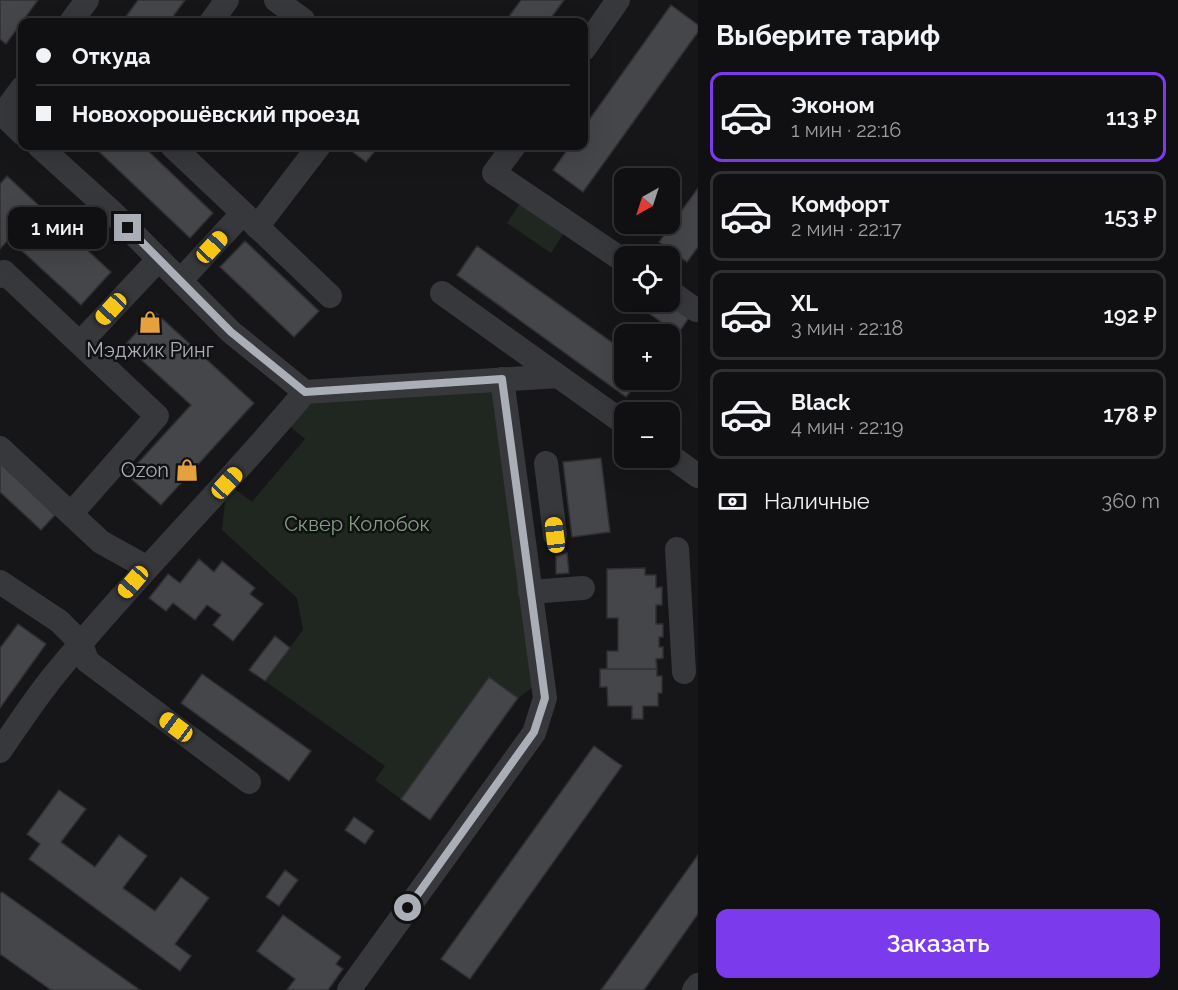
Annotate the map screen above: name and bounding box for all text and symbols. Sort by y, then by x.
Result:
text: Выберите тариф [716,20,940,51]
text: Откуда [72,43,151,69]
icon: car [719,90,773,144]
text: Эконом [791,92,875,118]
text: Новохорошёвский проезд [72,101,360,127]
text: 113 ₽ [1106,104,1157,130]
text: 1 мин · 22:16 [791,118,901,142]
north arrow [614,168,680,234]
map controls [614,168,680,468]
icon: car [719,189,773,243]
text: Комфорт [791,191,889,217]
text: 153 ₽ [1104,203,1157,229]
callout: 1 мин [8,207,107,249]
route end [114,214,141,241]
text: 1 мин [31,216,84,240]
text: 2 мин · 22:17 [791,217,902,241]
car [193,228,231,266]
button: locate [614,246,680,312]
icon: car [719,288,773,342]
car [92,290,130,328]
text: XL [791,290,818,316]
text: 192 ₽ [1103,302,1157,328]
shop icon: Мэджик Ринг [137,309,163,335]
text: 3 мин · 22:18 [791,316,903,340]
button: + [614,324,680,390]
place label: Мэджик Ринг [86,338,214,362]
icon: car [719,387,773,441]
text: Black [791,389,850,415]
text: 178 ₽ [1103,401,1157,427]
button: − [614,402,680,468]
text: 4 мин · 22:19 [791,415,903,439]
shop icon: Ozon [174,457,200,483]
place label: Ozon [121,458,169,482]
car [208,464,246,502]
icon: cash [716,485,749,518]
text: Наличные [764,488,870,514]
text: 360 m [1102,489,1160,513]
park label: Сквер Колобок [284,512,430,536]
car [544,516,566,554]
car [114,563,152,601]
car [156,709,196,745]
route start [394,894,421,921]
button: Заказать [716,909,1160,978]

